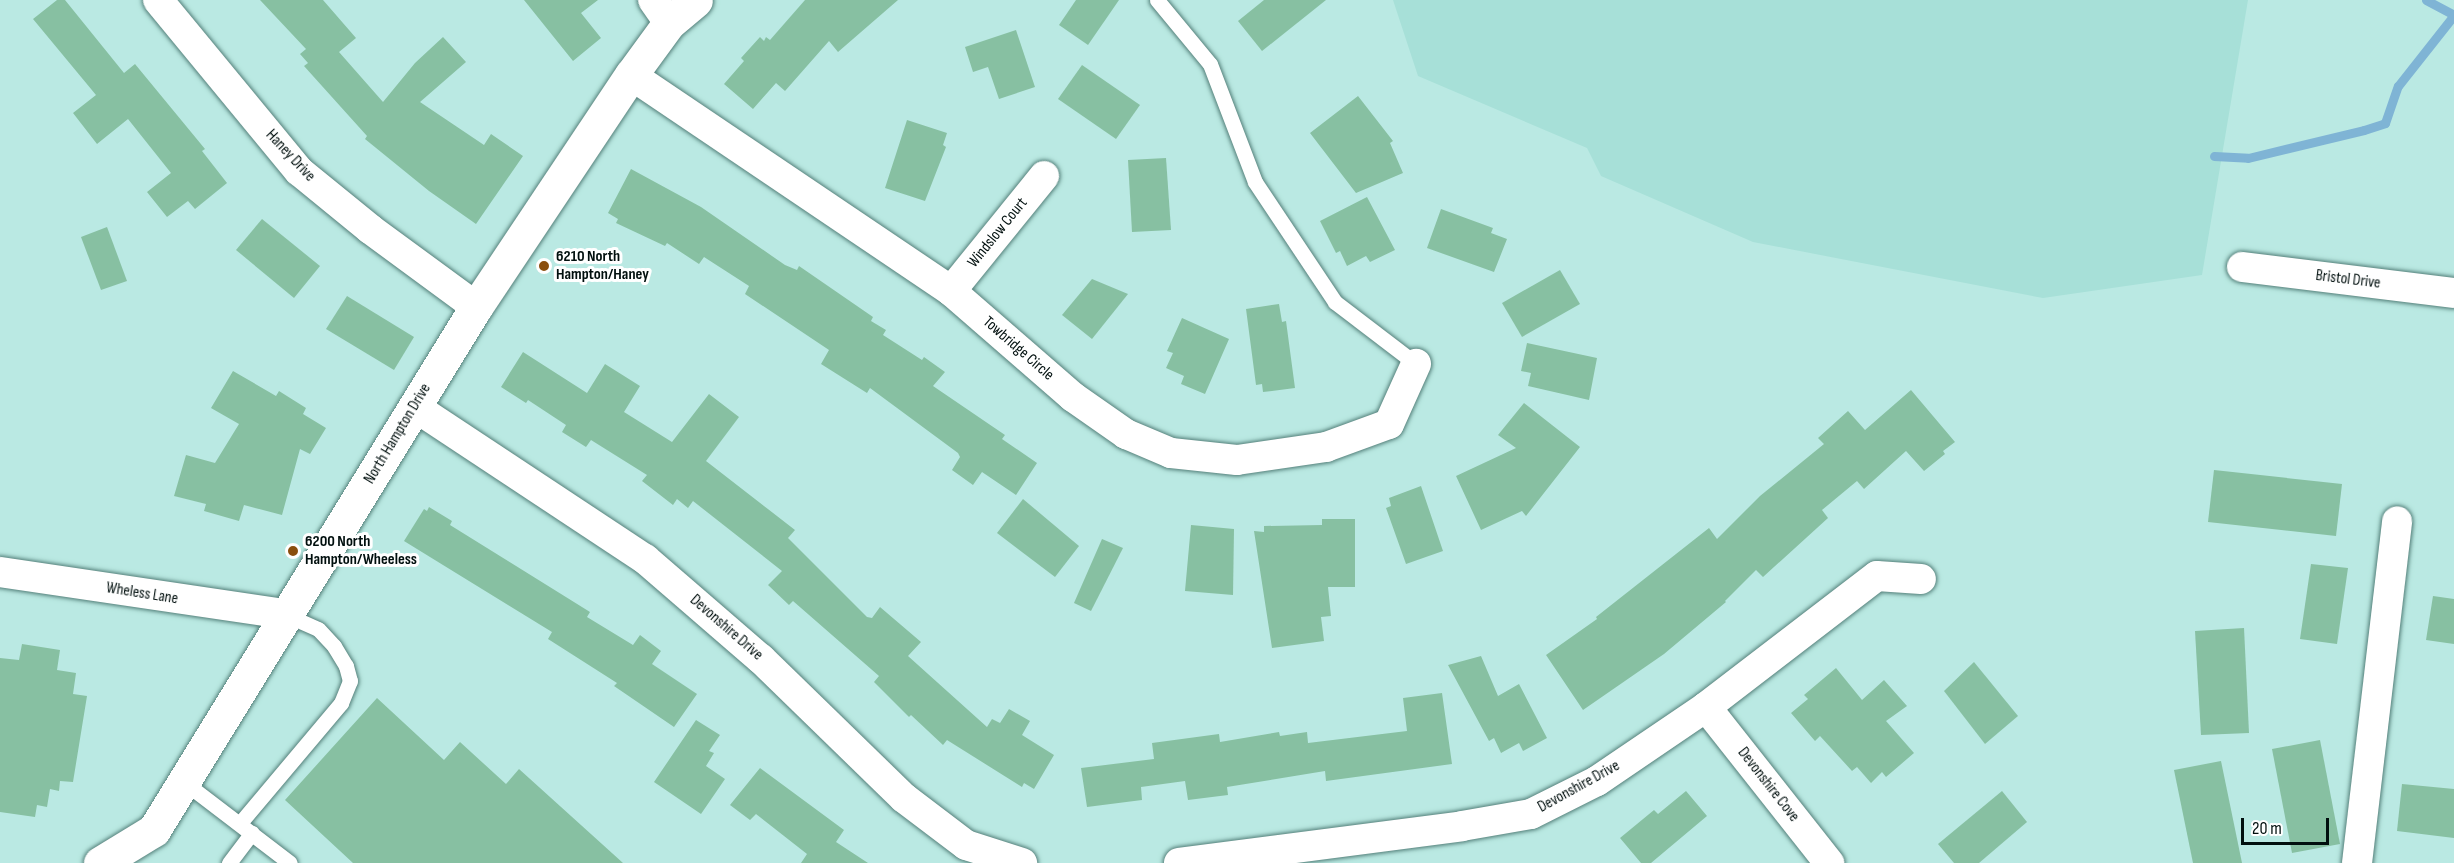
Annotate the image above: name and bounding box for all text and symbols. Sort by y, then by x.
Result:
street label: Haney Drive [261,126,319,186]
street label: Windslow Court [964,194,1032,272]
place label: 6210 North Hampton/Haney [556,247,649,285]
marker: 6210 North Hampton/Haney [537,259,551,273]
street label: Bristol Drive [2314,266,2382,294]
street label: Towbridge Circle [978,313,1058,385]
street label: North Hampton Drive [360,380,436,488]
place label: 6200 North Hampton/Wheeless [305,532,417,570]
marker: 6200 North Hampton/Wheeless [286,544,300,558]
street label: Wheless Lane [105,579,179,609]
street label: Devonshire Drive [686,591,766,665]
street label: Devonshire Cove [1733,744,1803,826]
street label: Devonshire Drive [1535,757,1623,817]
scale bar [2244,806,2332,844]
text: 20 m [2252,818,2282,839]

